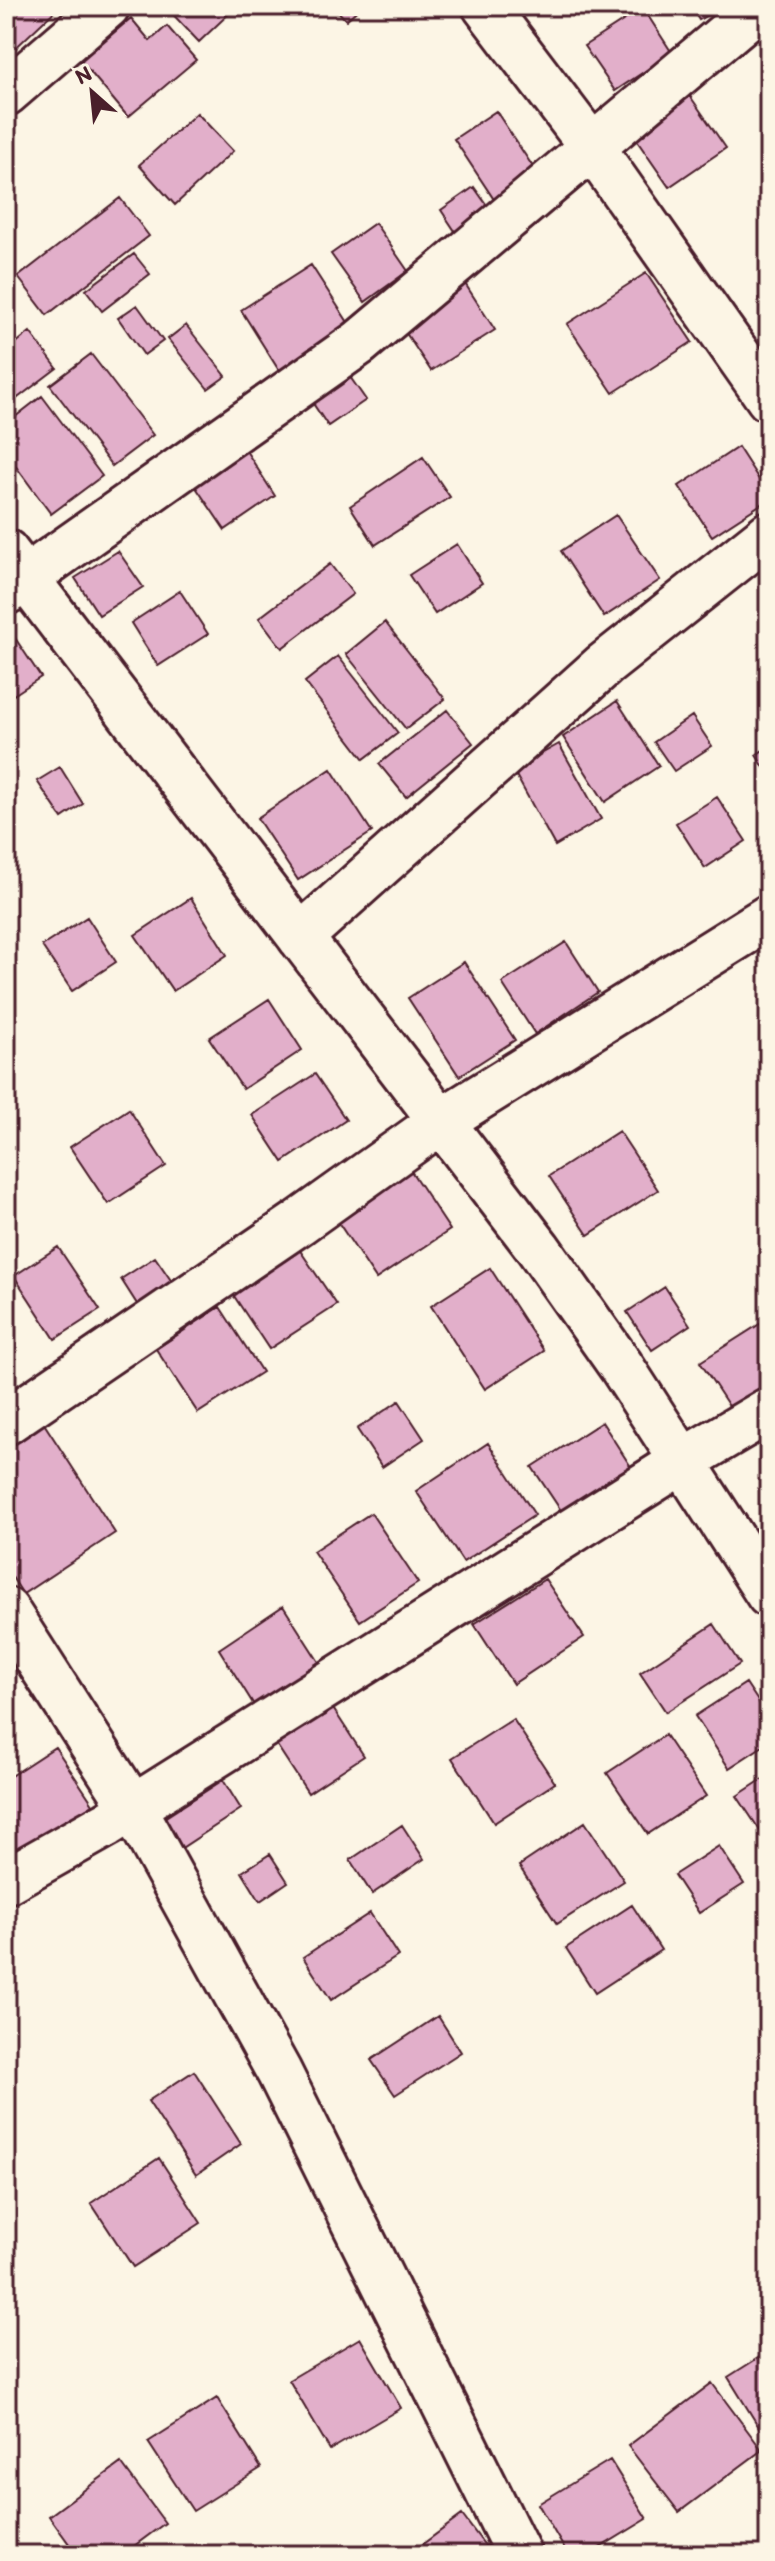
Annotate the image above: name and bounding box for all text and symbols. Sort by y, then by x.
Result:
north arrow [52,52,132,132]
text: N [70,59,96,90]

